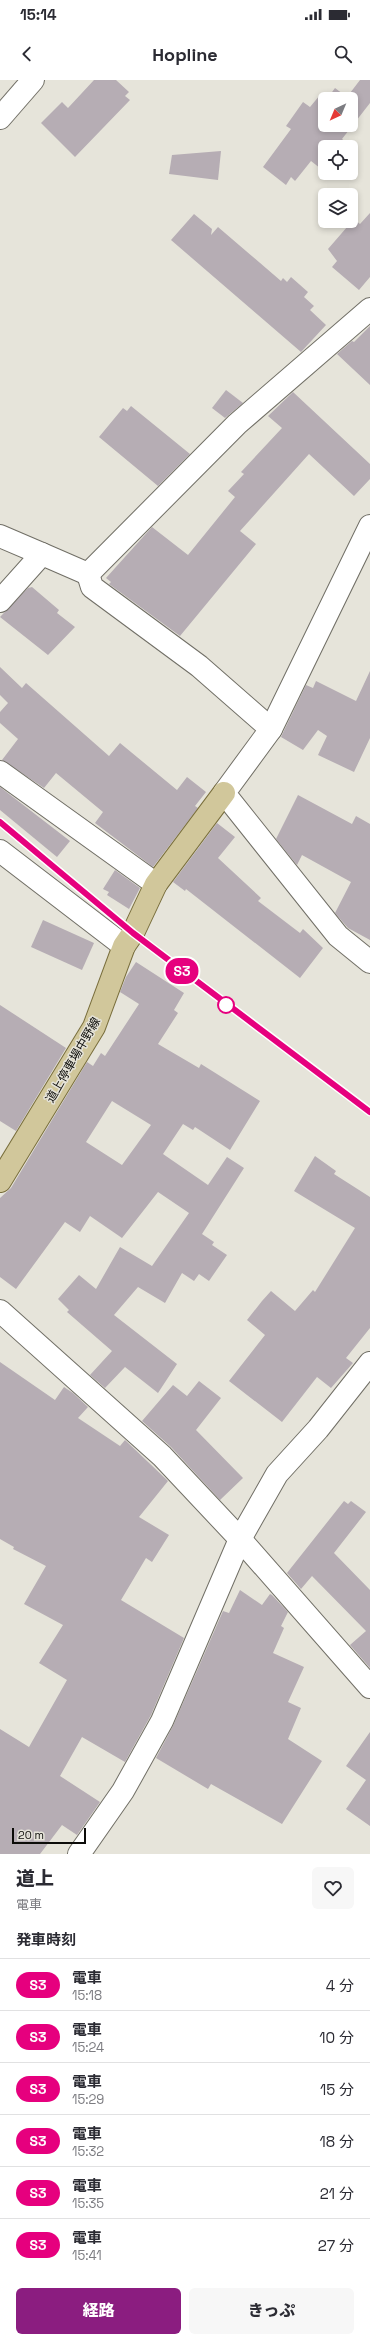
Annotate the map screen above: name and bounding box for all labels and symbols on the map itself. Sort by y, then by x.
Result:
north arrow [318,92,358,132]
line badge: S3 [164,958,200,984]
unlabelled marker [217,996,235,1014]
street label: 道上停車場中野線 [42,1014,104,1106]
scale bar [12,1826,86,1845]

